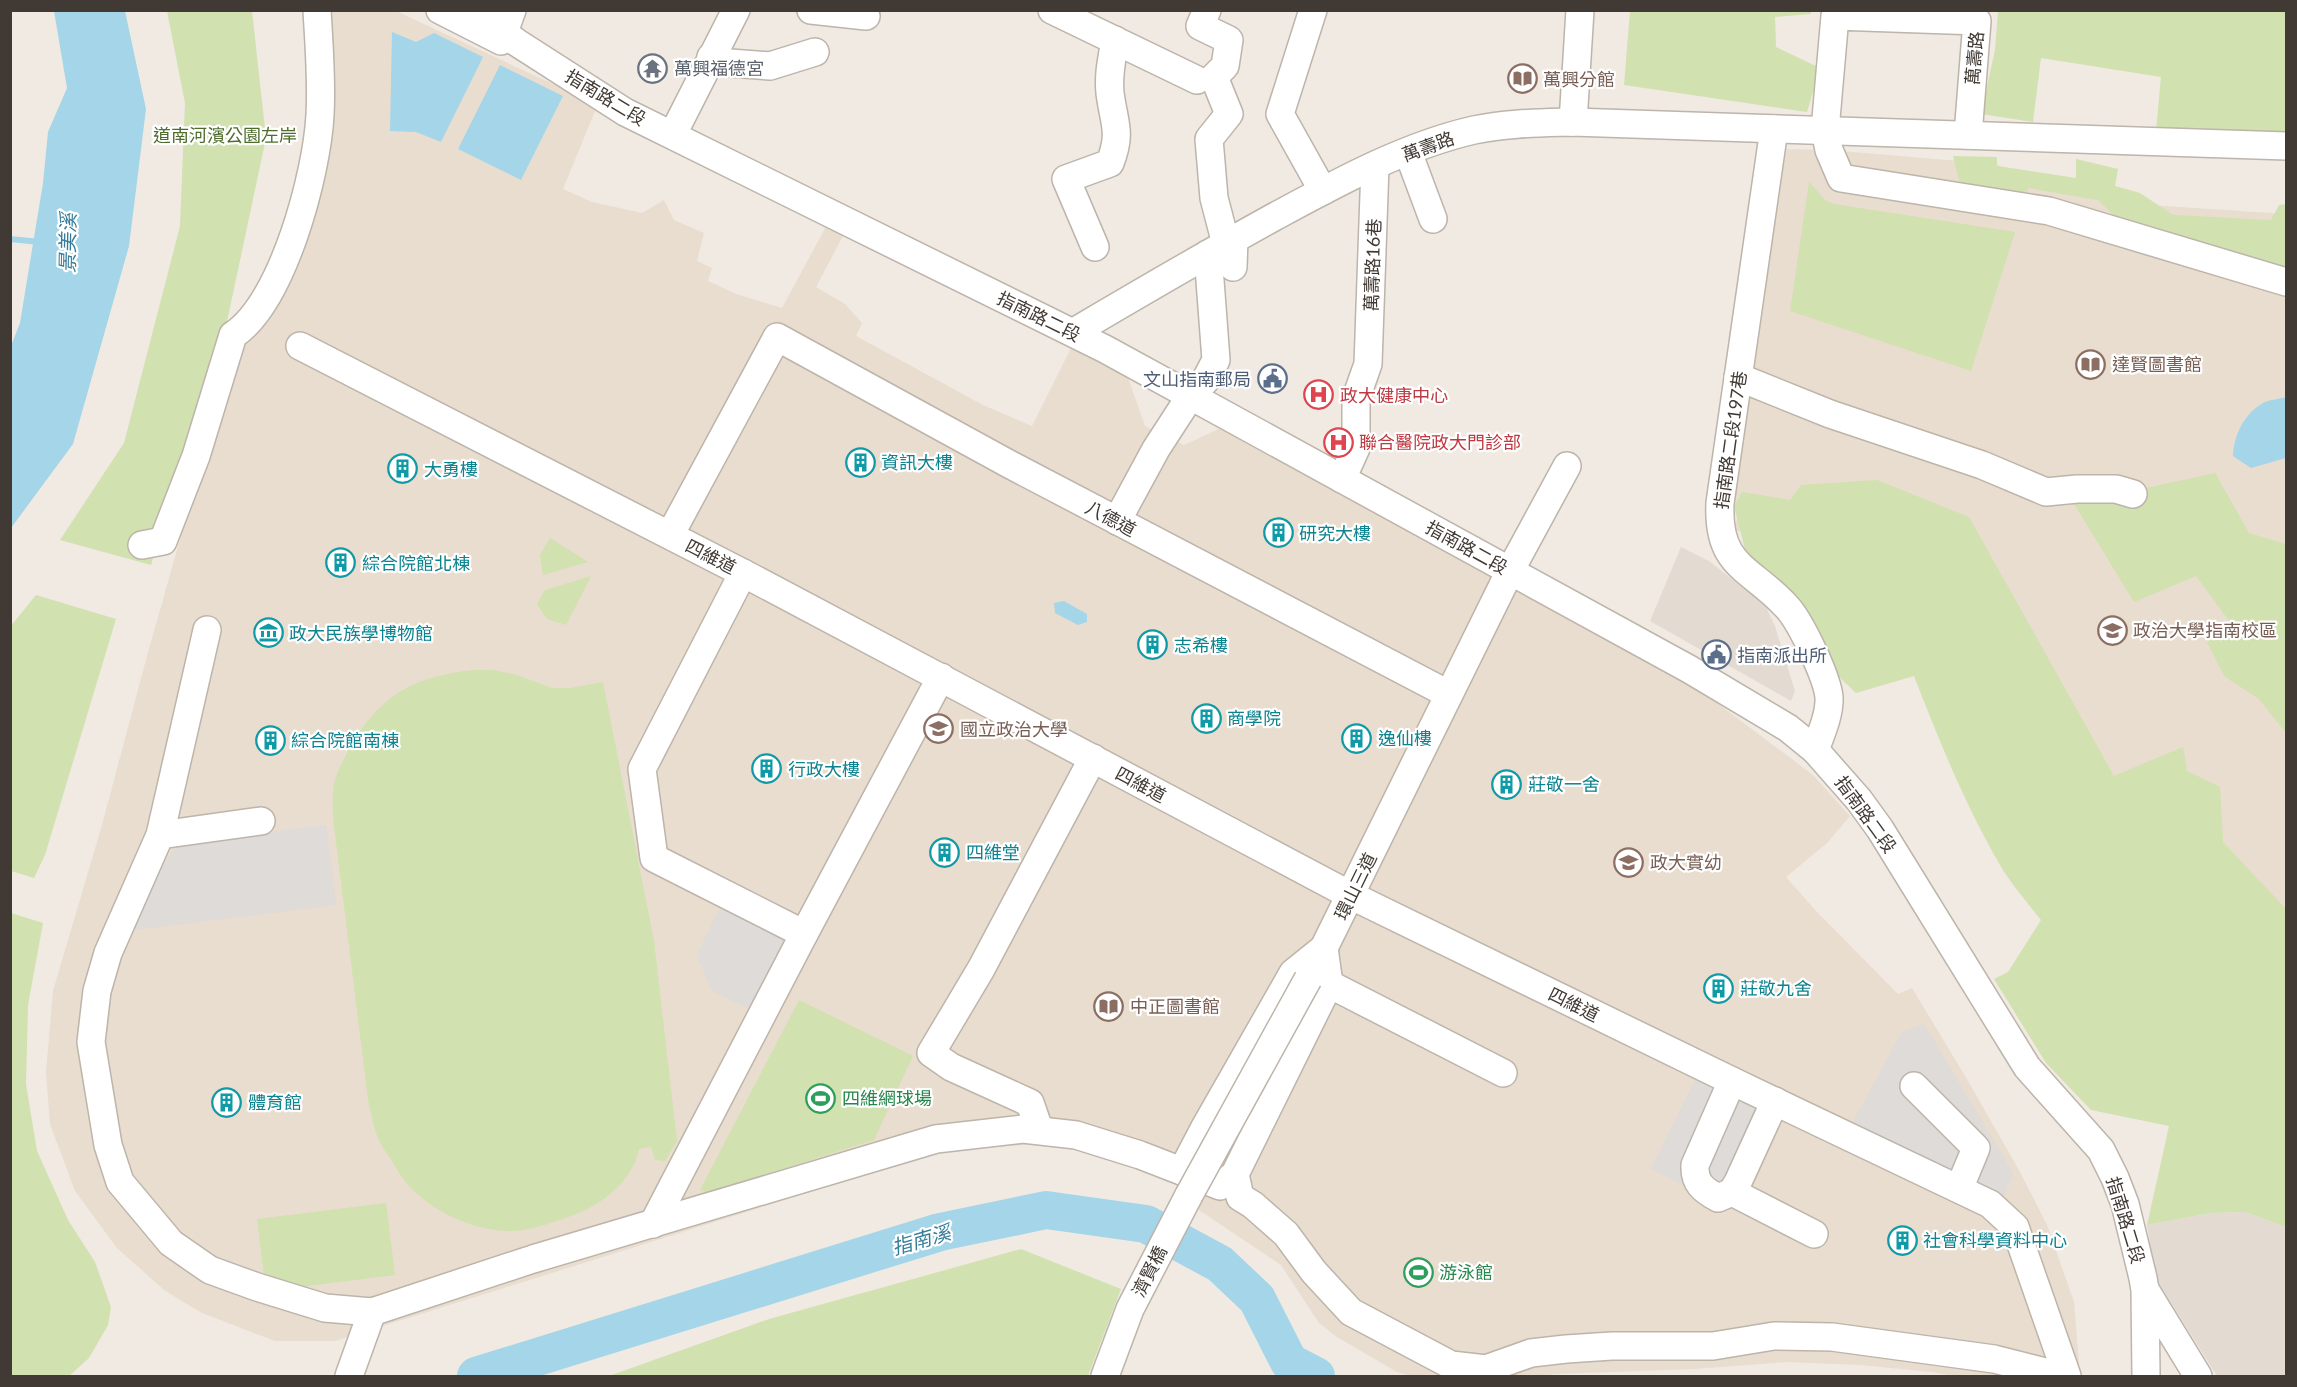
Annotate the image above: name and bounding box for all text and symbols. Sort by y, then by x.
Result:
street label: 萬壽路 [1961,30,1987,86]
temple icon: 萬興福德宮 [637,52,669,84]
place label: 萬興福德宮 [674,57,764,79]
library icon: 萬興分館 [1506,63,1538,95]
street label: 指南路二段 [562,64,650,130]
place label: 萬興分館 [1543,68,1615,90]
park label: 道南河濱公園左岸 [153,124,297,146]
street label: 萬壽路 [1399,126,1457,166]
water label: 景美溪 [54,210,80,273]
street label: 萬壽路16巷 [1359,218,1385,312]
street label: 指南路二段 [994,286,1084,346]
library icon: 達賢圖書館 [2075,348,2107,380]
place label: 達賢圖書館 [2112,353,2202,375]
public building icon: 文山指南郵局 [1256,363,1288,395]
place label: 文山指南郵局 [1143,368,1251,390]
street label: 指南路二段197巷 [1709,369,1751,511]
hospital icon: 政大健康中心 [1303,379,1335,411]
place label: 政大健康中心 [1340,384,1448,406]
hospital icon: 聯合醫院政大門診部 [1322,426,1354,458]
place label: 聯合醫院政大門診部 [1359,431,1521,453]
building icon: 資訊大樓 [844,446,876,478]
place label: 資訊大樓 [881,451,953,473]
building icon: 大勇樓 [387,453,419,485]
place label: 大勇樓 [424,458,478,480]
street label: 八德道 [1082,496,1140,540]
street label: 指南路二段 [1422,516,1512,578]
building icon: 研究大樓 [1262,517,1294,549]
place label: 研究大樓 [1299,522,1371,544]
street label: 四維道 [682,534,740,578]
building icon: 綜合院館北棟 [325,547,357,579]
place label: 綜合院館北棟 [362,552,470,574]
school or university icon: 政治大學指南校區 [2096,614,2128,646]
museum icon: 政大民族學博物館 [252,617,284,649]
place label: 政治大學指南校區 [2133,619,2277,641]
place label: 政大民族學博物館 [289,622,433,644]
building icon: 志希樓 [1137,629,1169,661]
place label: 志希樓 [1174,634,1228,656]
public building icon: 指南派出所 [1700,639,1732,671]
place label: 指南派出所 [1737,644,1827,666]
building icon: 商學院 [1190,702,1222,734]
place label: 商學院 [1227,707,1281,729]
school or university icon: 國立政治大學 [923,713,955,745]
place label: 國立政治大學 [960,718,1068,740]
building icon: 逸仙樓 [1341,722,1373,754]
building icon: 綜合院館南棟 [254,724,286,756]
place label: 逸仙樓 [1378,727,1432,749]
place label: 綜合院館南棟 [291,729,399,751]
building icon: 行政大樓 [751,753,783,785]
place label: 行政大樓 [788,758,860,780]
street label: 四維道 [1112,762,1170,806]
building icon: 莊敬一舍 [1491,768,1523,800]
street label: 指南路二段 [1831,771,1901,857]
place label: 莊敬一舍 [1528,773,1600,795]
building icon: 四維堂 [929,836,961,868]
place label: 四維堂 [966,841,1020,863]
school or university icon: 政大實幼 [1613,846,1645,878]
street label: 環山三道 [1329,849,1381,923]
place label: 政大實幼 [1650,851,1722,873]
building icon: 莊敬九舍 [1703,972,1735,1004]
place label: 莊敬九舍 [1740,977,1812,999]
street label: 四維道 [1545,982,1603,1026]
library icon: 中正圖書館 [1093,990,1125,1022]
place label: 中正圖書館 [1130,995,1220,1017]
sports icon: 四維網球場 [805,1082,837,1114]
building icon: 體育館 [211,1086,243,1118]
place label: 四維網球場 [842,1087,932,1109]
place label: 體育館 [248,1091,302,1113]
street label: 指南路二段 [2102,1174,2150,1266]
water label: 指南溪 [889,1218,956,1259]
building icon: 社會科學資料中心 [1886,1224,1918,1256]
place label: 社會科學資料中心 [1923,1229,2067,1251]
street label: 濟賢橋 [1127,1242,1171,1300]
sports icon: 游泳館 [1402,1256,1434,1288]
place label: 游泳館 [1439,1261,1493,1283]

